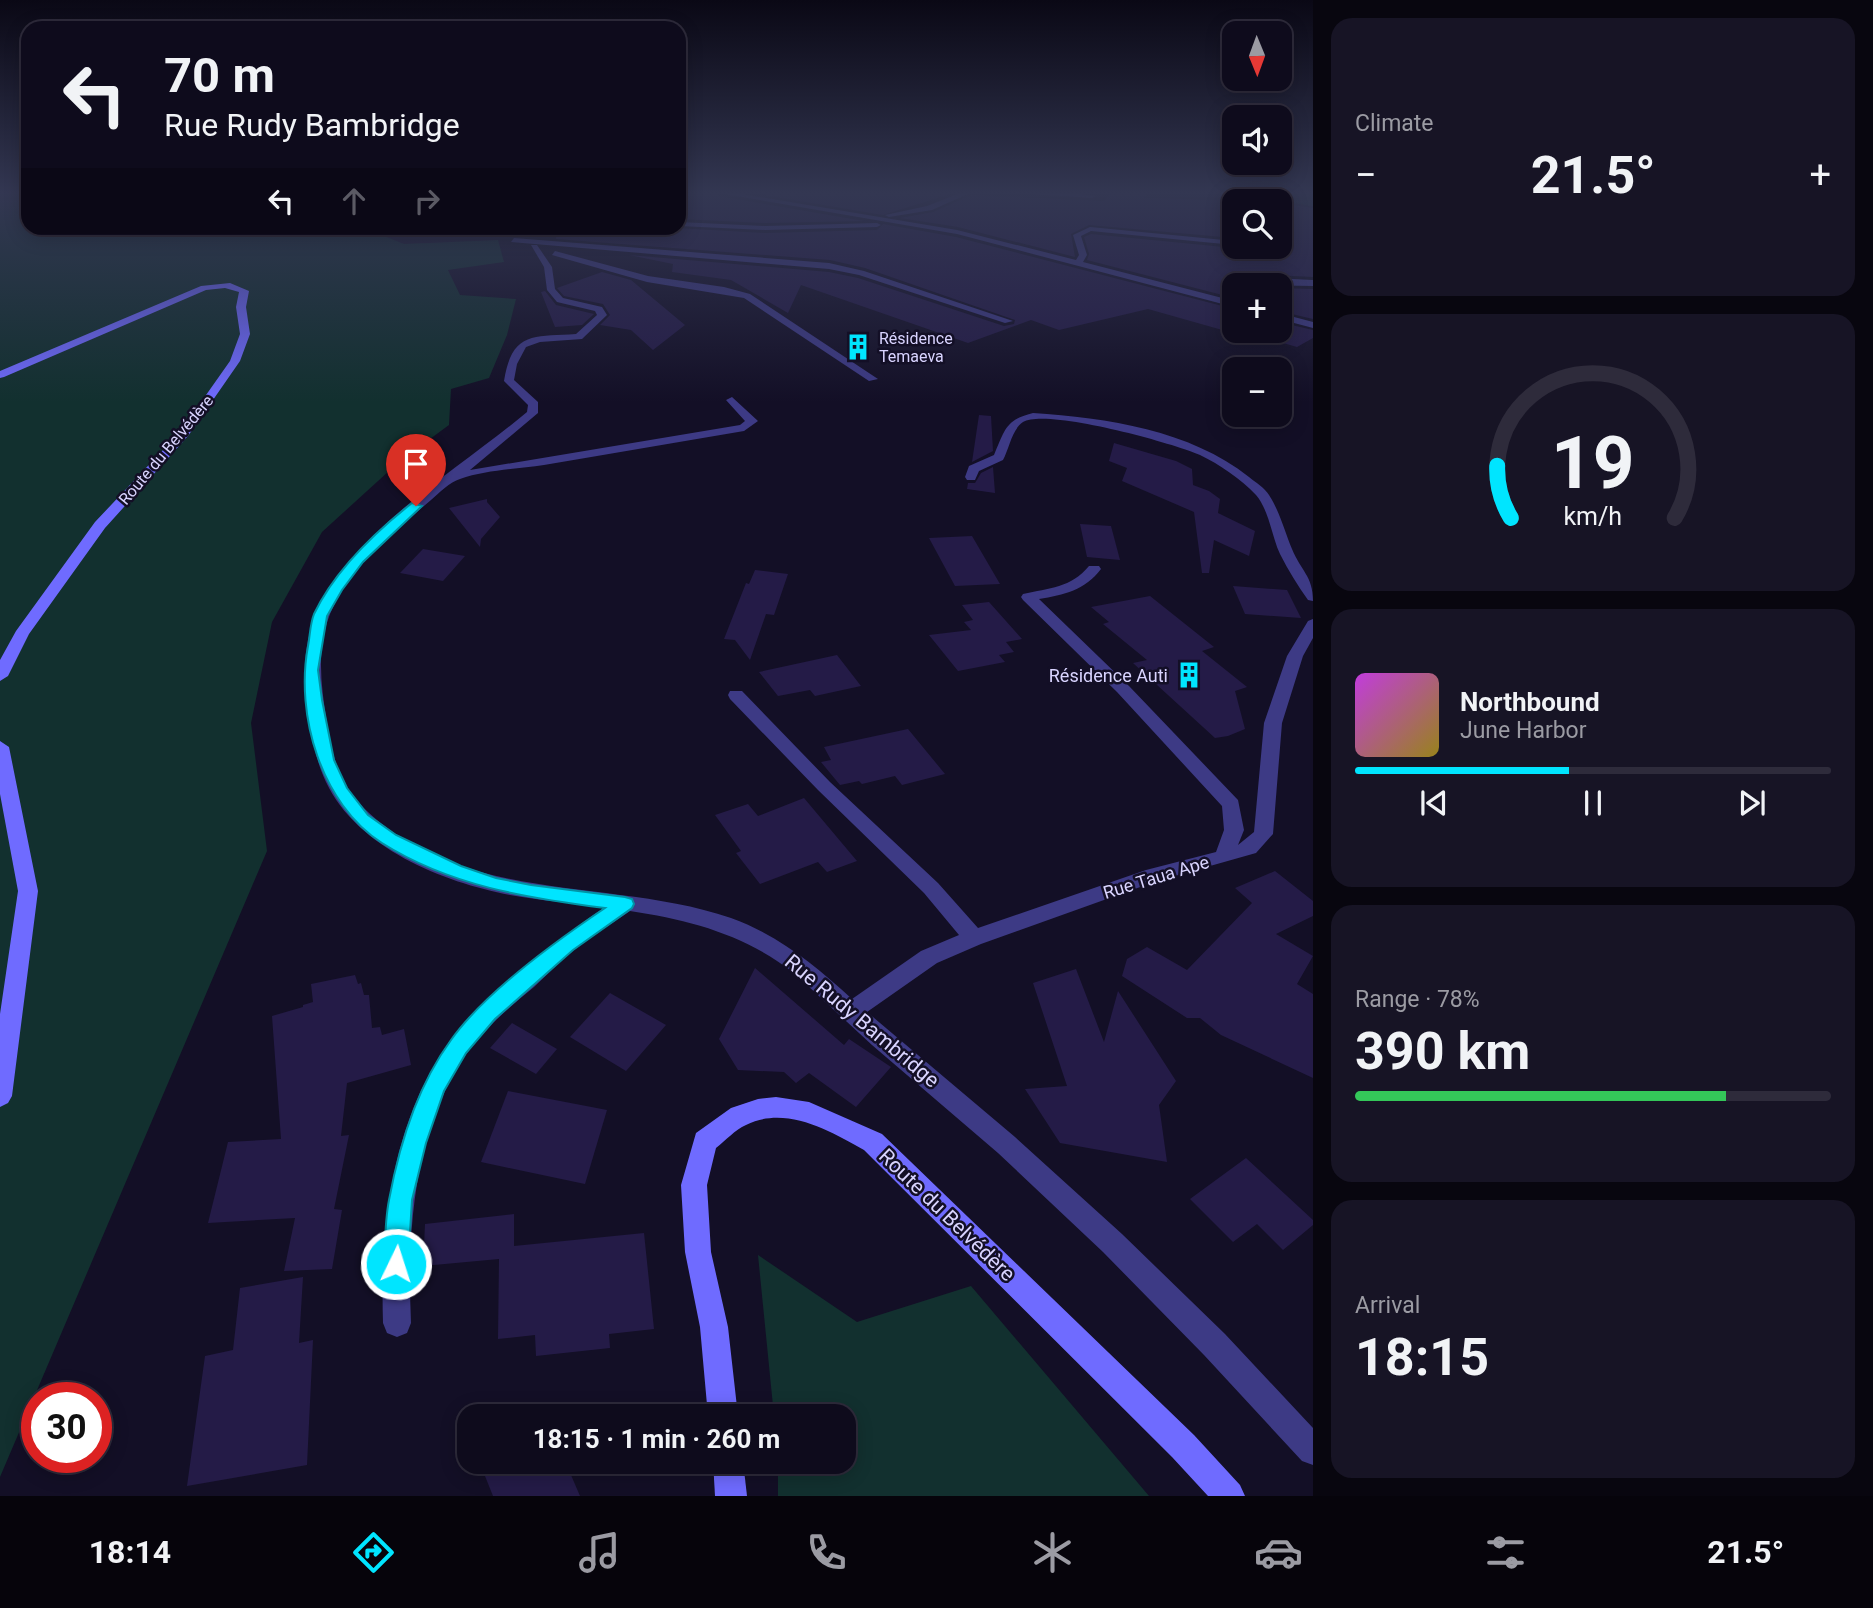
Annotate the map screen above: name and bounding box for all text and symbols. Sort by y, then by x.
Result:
north arrow [1222,21,1292,91]
map controls [1222,21,1292,427]
text: 70 m [164,47,275,104]
icon: left [49,49,140,140]
button: sound [1222,105,1292,175]
text: Rue Rudy Bambridge [164,106,460,144]
text: Climate [1355,110,1434,137]
text: 21.5° [1531,145,1656,206]
text: − [1355,153,1377,197]
text: + [1809,153,1831,197]
icon: left [262,182,300,220]
icon: ahead [335,182,373,220]
icon: right [408,182,446,220]
button: search [1222,189,1292,259]
button: + [1222,273,1292,343]
place label: Résidence Temaeva [879,329,953,366]
building icon: Résidence Temaeva [843,332,873,362]
button: − [1222,357,1292,427]
street label: Route du Belvédère [115,391,217,509]
text: 19 [1551,421,1635,507]
pin [386,434,446,506]
icon: arrive [397,445,435,483]
text: km/h [1564,502,1622,531]
building icon: Résidence Auti [1174,660,1204,690]
place label: Résidence Auti [1049,665,1168,686]
text: Northbound [1460,687,1600,717]
text: June Harbor [1460,717,1587,744]
icon: previous [1415,784,1453,822]
icon: pause [1574,784,1612,822]
icon: next [1733,784,1771,822]
street label: Rue Taua Ape [1100,851,1212,903]
street label: Rue Rudy Bambridge [780,949,944,1093]
text: Range · 78% [1355,986,1480,1013]
text: 390 km [1355,1021,1530,1082]
street label: Route du Belvédère [874,1144,1020,1286]
position arrow [359,1227,433,1301]
text: Arrival [1355,1292,1420,1319]
text: 18:15 [1355,1327,1489,1388]
speed limit sign: 30 [21,1382,112,1473]
text: 18:15 · 1 min · 260 m [533,1424,780,1454]
icon: directions [349,1528,398,1577]
icon: music [575,1528,624,1577]
icon: phone [802,1528,851,1577]
icon: climate [1028,1528,1077,1577]
icon: car [1254,1528,1303,1577]
icon: filters [1481,1528,1530,1577]
text: 18:14 [89,1533,171,1571]
text: 21.5° [1707,1533,1784,1571]

